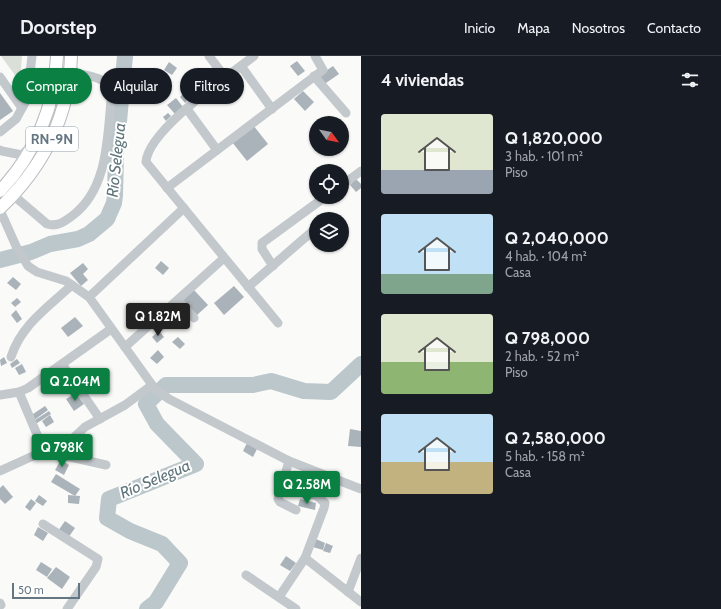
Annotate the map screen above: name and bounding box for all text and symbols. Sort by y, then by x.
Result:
text: Doorstep [20,16,97,39]
text: Inicio [464,19,495,37]
text: Mapa [517,19,550,37]
text: Nosotros [572,19,625,37]
text: Contacto [647,19,701,37]
chip: Comprar [12,68,92,104]
chip: Alquilar [100,68,172,104]
chip: Filtros [180,68,244,104]
icon: filters [679,69,701,91]
text: 4 viviendas [381,70,464,90]
north arrow [309,116,349,156]
map controls [309,116,349,252]
water label: Río Selegua [103,122,129,198]
road number: RN-9N [26,127,78,151]
text: Q 1,820,000 [505,128,603,148]
icon: home [413,130,461,178]
text: 3 hab. · 101 m² [505,148,583,164]
button: locate [309,164,349,204]
text: Piso [505,164,528,180]
button: layers [309,212,349,252]
text: Q 2,040,000 [505,228,609,248]
icon: home [413,230,461,278]
text: 4 hab. · 104 m² [505,248,587,264]
text: Casa [505,264,531,280]
pin: Q 1.82M [121,303,195,337]
text: Q 1.82M [135,308,181,324]
text: Q 798,000 [505,328,590,348]
icon: home [413,330,461,378]
text: 2 hab. · 52 m² [505,348,579,364]
text: Piso [505,364,528,380]
pin: Q 2.04M [38,368,112,402]
text: Q 2.04M [50,373,100,389]
text: Q 2,580,000 [505,428,606,448]
icon: home [413,430,461,478]
pin: Q 798K [29,434,95,468]
text: Q 798K [41,439,83,455]
text: 5 hab. · 158 m² [505,448,585,464]
water label: Río Selegua [117,456,193,502]
text: Casa [505,464,531,480]
pin: Q 2.58M [270,471,344,505]
text: Q 2.58M [283,476,331,492]
scale bar [12,581,80,600]
text: 50 m [18,583,44,597]

